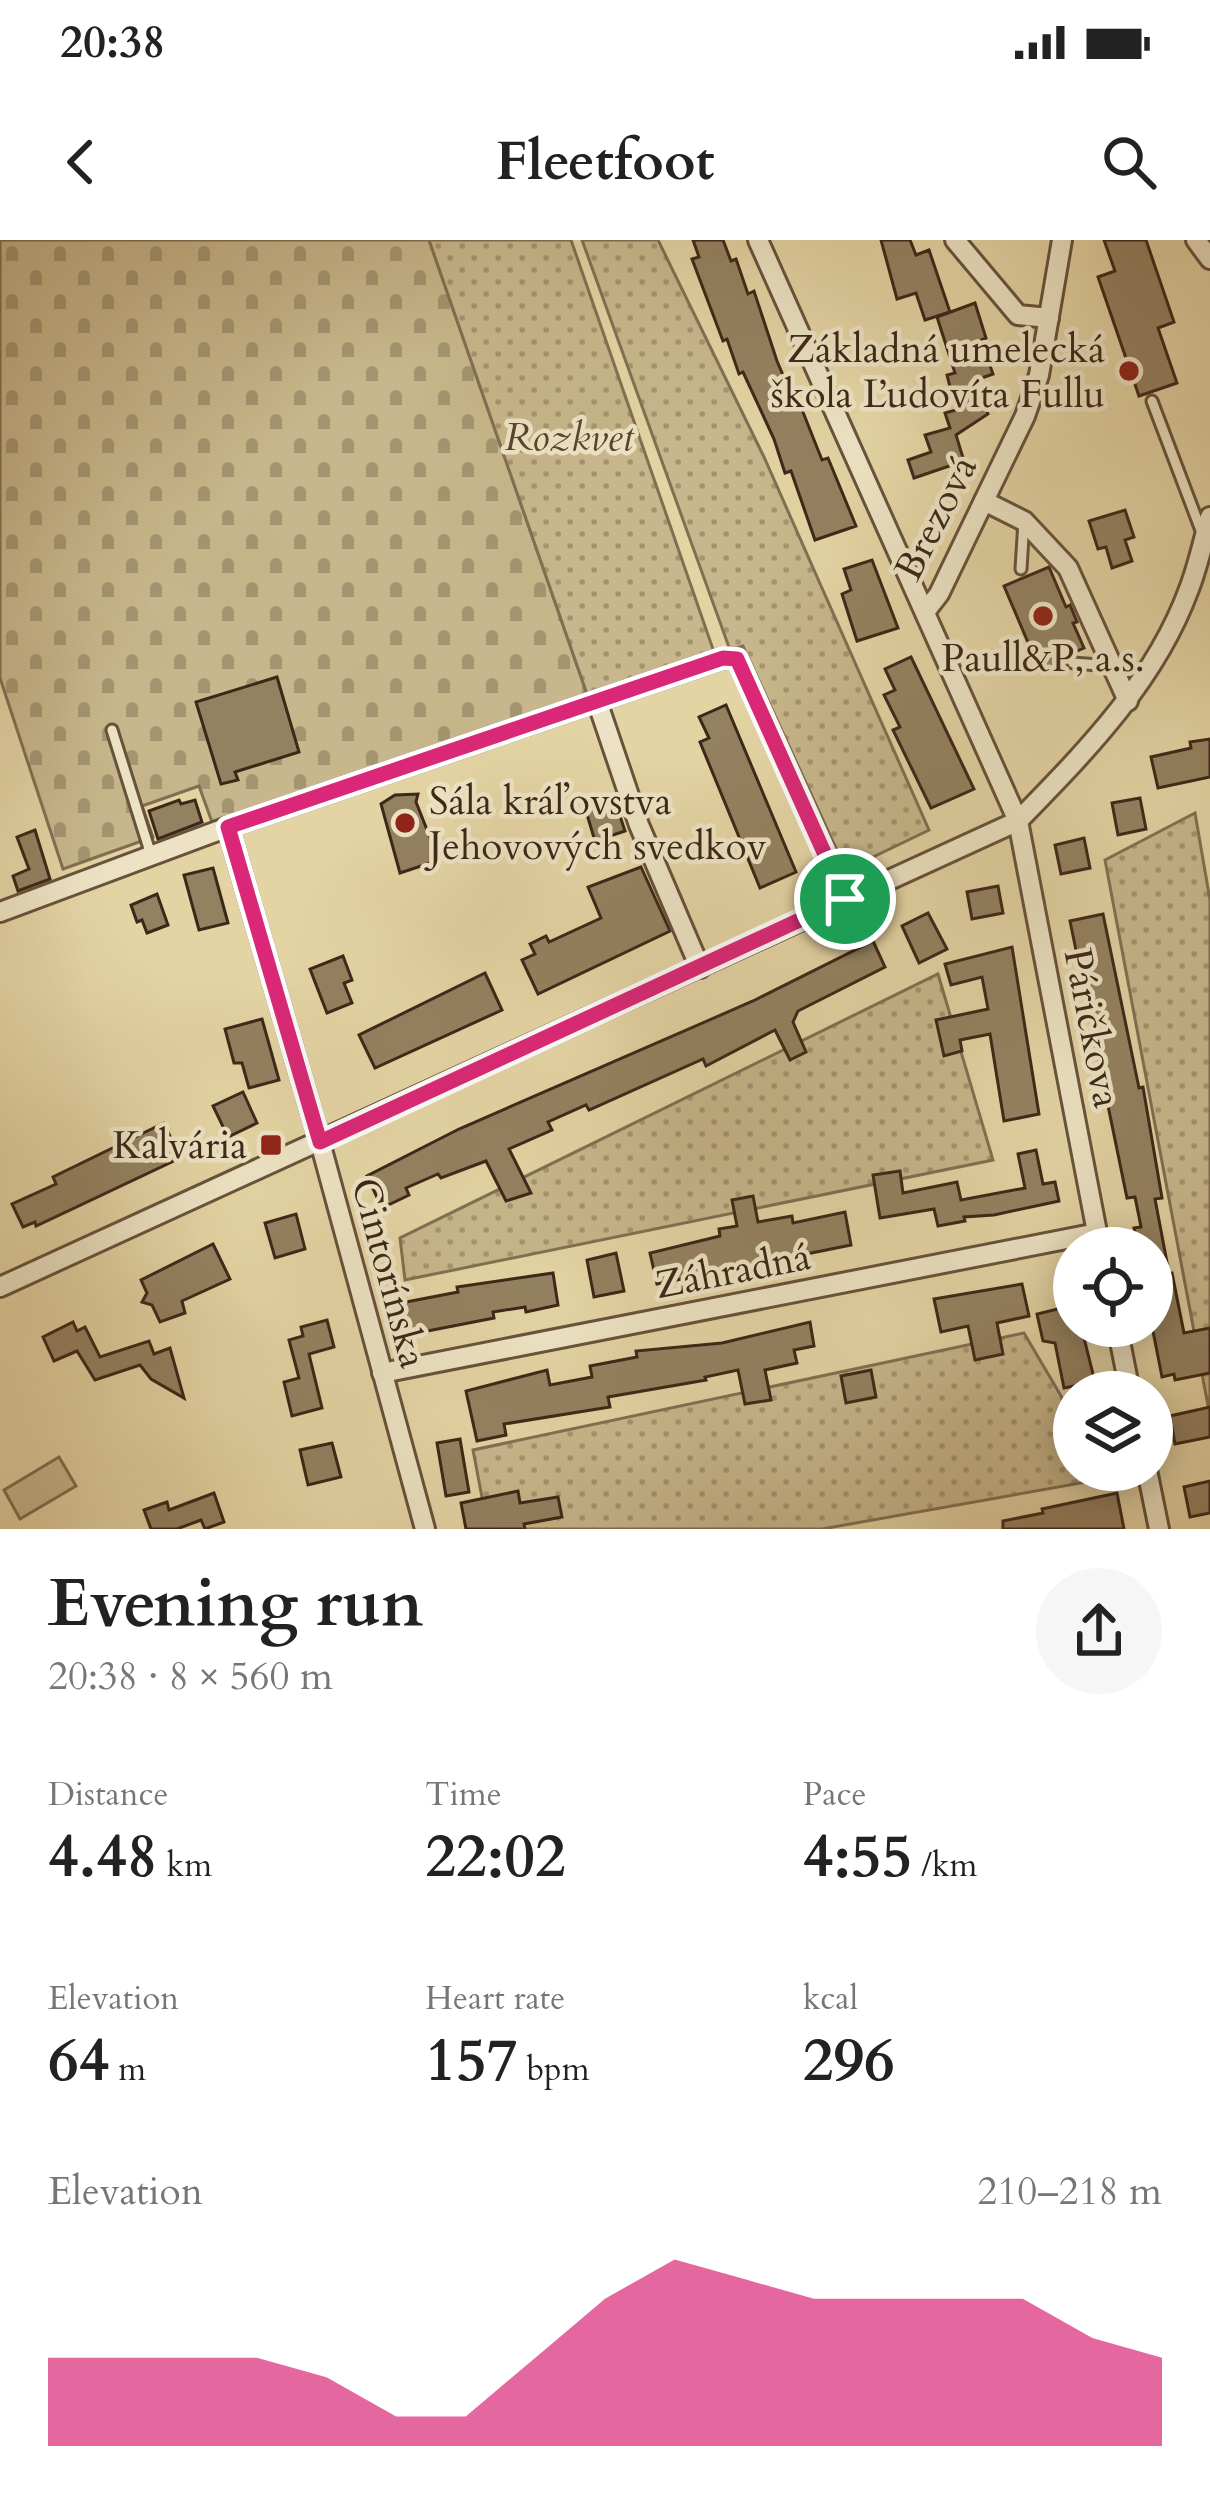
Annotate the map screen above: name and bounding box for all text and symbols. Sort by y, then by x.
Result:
text: 20:38 [60,12,165,73]
text: Fleetfoot [495,126,715,199]
icon: back [48,129,114,195]
icon: search [1096,129,1162,195]
place label: Základná umelecká škola Ľudovíta Fullu [771,323,1105,421]
marker: Základná umelecká škola Ľudovíta Fullu [1116,358,1142,384]
park label: Rozkvet [504,411,635,464]
street label: Brezová [882,446,990,590]
marker: Paull&P, a.s. [1030,603,1056,629]
place label: Paull&P, a.s. [941,632,1145,685]
place label: Sála kráľovstva Jehovových svedkov [424,775,767,873]
marker: Sála kráľovstva Jehovových svedkov [392,810,418,836]
pin [794,848,896,950]
icon: arrive [812,866,878,932]
street label: Páričkova [1051,944,1133,1112]
place label: Kalvária [113,1119,247,1172]
marker: Kalvária [258,1132,284,1158]
street label: Cintorínska [338,1172,440,1374]
map controls [1053,1227,1173,1491]
button: locate [1053,1227,1173,1347]
street label: Záhradná [651,1230,815,1312]
button: layers [1053,1371,1173,1491]
text: Evening run [48,1560,423,1649]
button: share [1036,1568,1162,1694]
text: 20:38 · 8 × 560 m [48,1650,333,1703]
text: Distance [48,1772,169,1817]
text: Time [425,1772,502,1817]
text: Pace [803,1772,866,1817]
text: 4.48 [48,1817,158,1898]
text: 22:02 [425,1817,566,1898]
text: 4:55 [803,1817,912,1898]
text: km [158,1843,212,1888]
text: /km [912,1843,977,1888]
text: Elevation [48,1976,179,2021]
text: Heart rate [425,1976,565,2021]
text: kcal [803,1976,858,2021]
text: 64 [48,2021,109,2102]
text: 157 [425,2021,518,2102]
text: 296 [803,2021,895,2102]
text: m [109,2047,146,2092]
text: bpm [518,2047,590,2092]
text: Elevation [48,2165,203,2218]
text: 210–218 m [977,2165,1162,2218]

